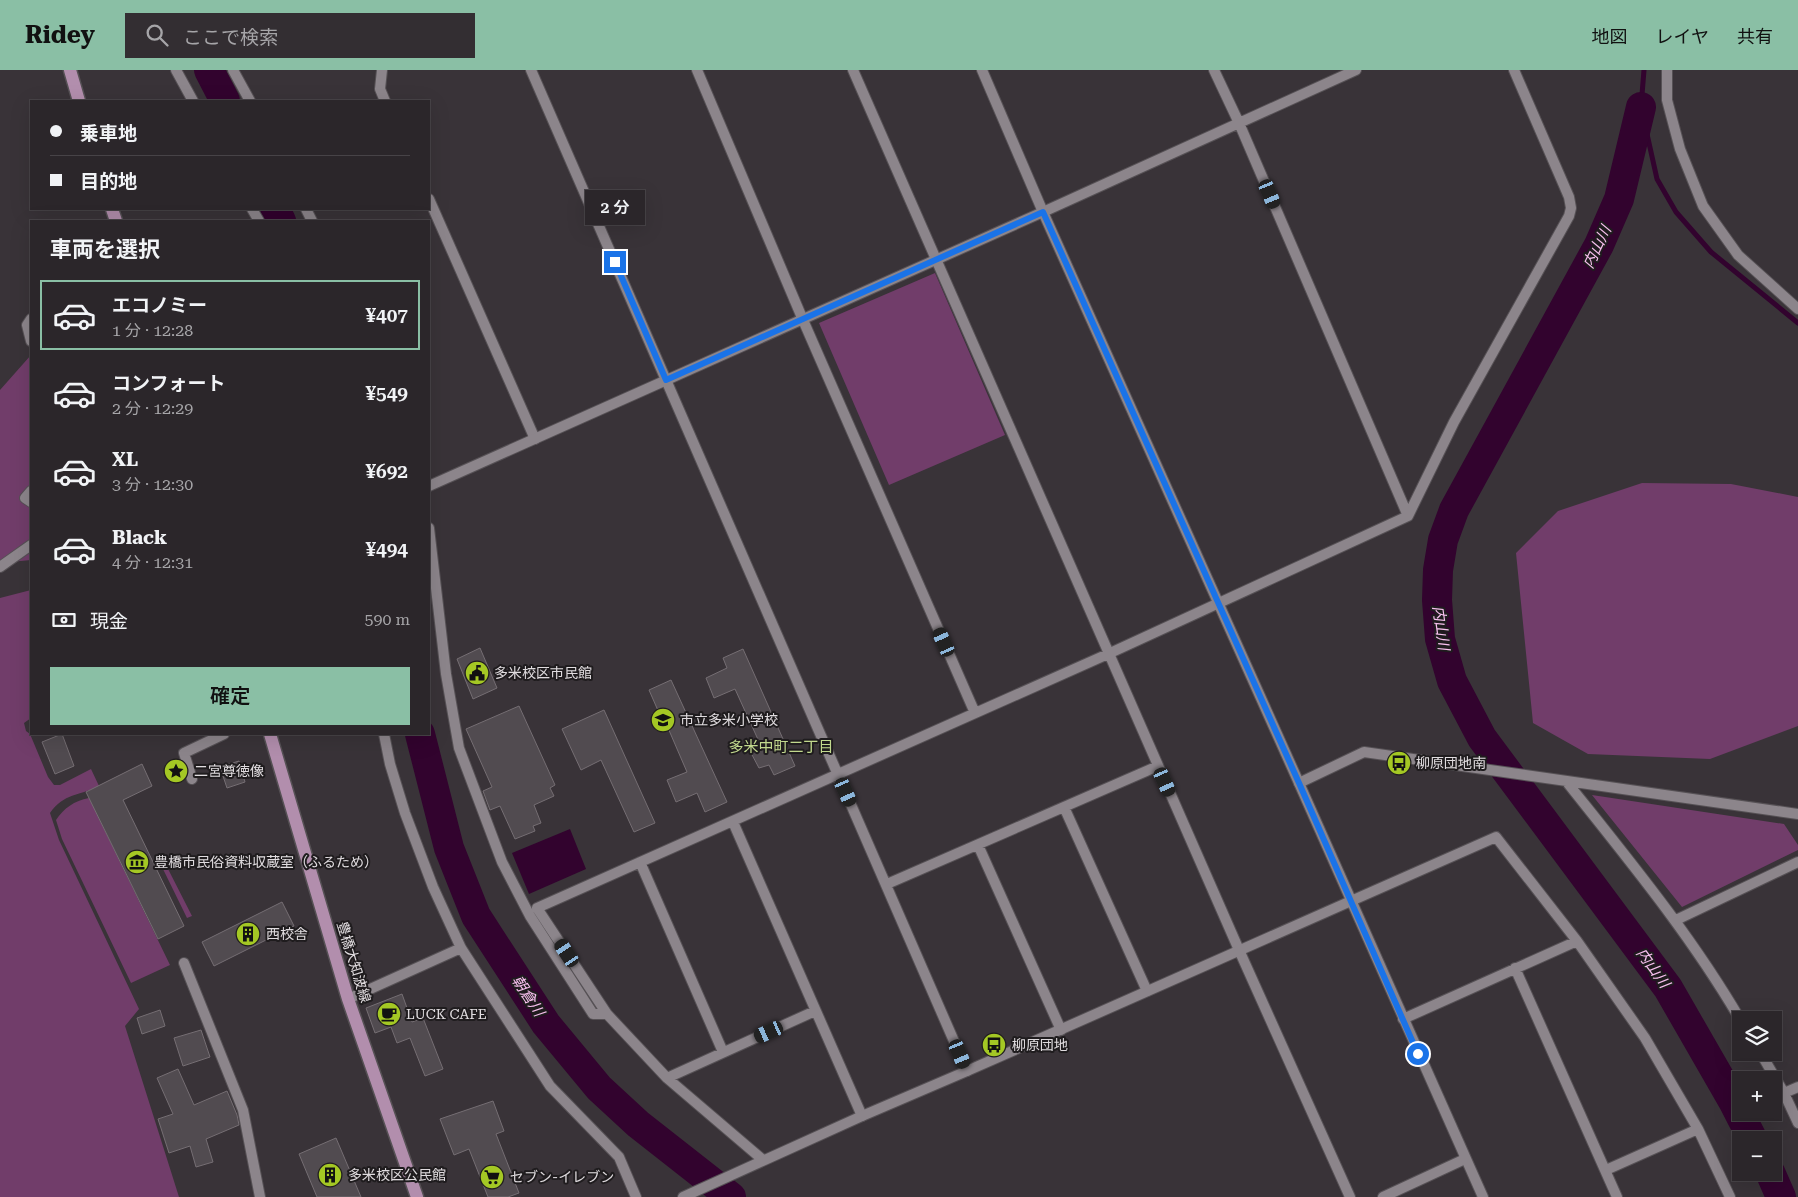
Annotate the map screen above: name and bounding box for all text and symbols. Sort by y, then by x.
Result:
search box [125,13,475,58]
text: Ridey [25,21,95,49]
icon: search [143,21,171,49]
text: ここで検索 [183,26,278,49]
text: 地図 [1592,26,1628,47]
text: レイヤ [1656,26,1709,47]
text: 共有 [1737,26,1773,47]
text: 乗車地 [80,122,137,145]
text: 目的地 [80,170,137,193]
car [1257,177,1282,211]
callout: 2 分 [585,190,645,224]
text: 2 分 [600,198,630,217]
water label: 内山川 [1579,221,1616,271]
text: 車両を選択 [50,237,160,262]
route end [604,251,626,273]
icon: car [52,293,97,338]
text: エコノミー [112,294,207,317]
text: ¥407 [365,304,408,327]
text: 1 分 · 12:28 [112,321,193,340]
icon: car [52,371,97,416]
text: コンフォート [112,372,225,395]
text: ¥549 [365,382,408,405]
text: 2 分 · 12:29 [112,399,193,418]
text: XL [112,448,138,471]
icon: car [52,449,97,494]
text: ¥692 [365,460,408,483]
text: 3 分 · 12:30 [112,475,193,494]
text: Black [112,526,167,549]
icon: car [52,527,97,572]
text: ¥494 [365,538,408,561]
text: 4 分 · 12:31 [112,553,193,572]
water label: 内山川 [1429,604,1453,654]
icon: cash [50,606,78,634]
text: 現金 [90,610,128,633]
text: 590 m [364,610,410,629]
car [931,625,956,659]
public building icon: 多米校区市民館 [464,660,490,686]
place label: 多米校区市民館 [494,665,592,681]
button: 確定 [50,667,410,725]
school or university icon: 市立多米小学校 [650,707,676,733]
place label: 市立多米小学校 [680,712,778,728]
district label: 多米中町二丁目 [728,738,834,756]
bus stop icon: 柳原団地南 [1386,750,1412,776]
place label: 柳原団地南 [1416,755,1486,771]
place icon: 二宮尊徳像 [163,758,189,784]
place label: 二宮尊徳像 [194,763,264,779]
car [1152,765,1177,799]
car [833,775,858,809]
museum icon: 豊橋市民俗資料収蔵室（ふるため） [124,849,150,875]
place label: 豊橋市民俗資料収蔵室（ふるため） [154,854,378,870]
street label: 豊橋大知波線 [334,919,374,1005]
building icon: 西校舎 [235,921,261,947]
place label: 西校舎 [266,926,308,942]
car [552,936,581,970]
water label: 内山川 [1632,945,1675,993]
water label: 朝倉川 [508,972,549,1021]
cafe icon: LUCK CAFE [376,1001,402,1027]
place label: LUCK CAFE [406,1006,487,1022]
map controls [1732,1011,1782,1181]
button: layers [1732,1011,1782,1061]
car [752,1019,785,1045]
bus stop icon: 柳原団地 [981,1032,1007,1058]
car [947,1037,972,1071]
place label: 柳原団地 [1012,1037,1068,1053]
route start [1407,1043,1429,1065]
button: + [1732,1071,1782,1121]
button: − [1732,1131,1782,1181]
building icon: 多米校区公民館 [317,1162,343,1188]
supermarket icon: セブン-イレブン [479,1164,505,1190]
place label: 多米校区公民館 [348,1167,446,1183]
place label: セブン-イレブン [510,1169,614,1185]

